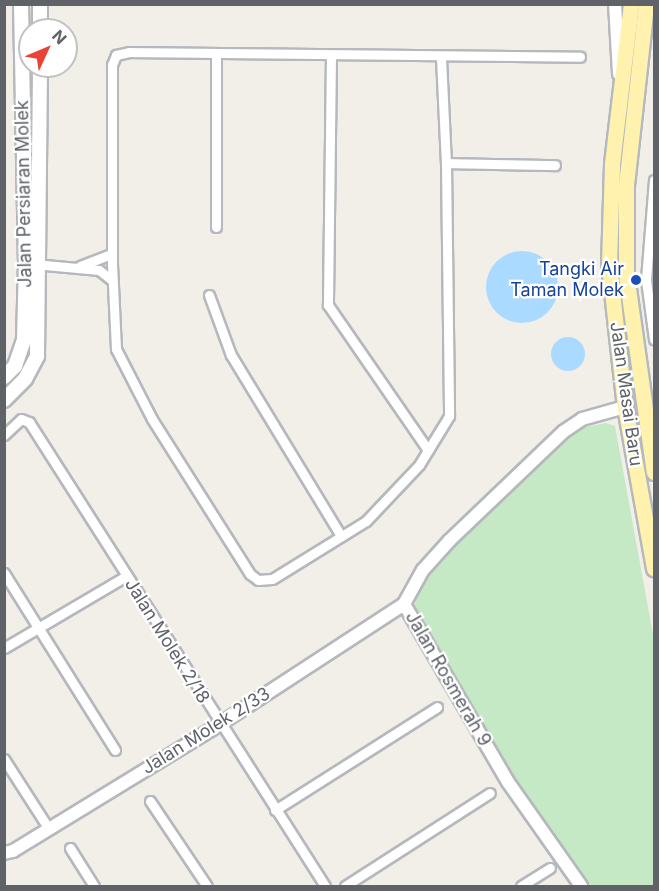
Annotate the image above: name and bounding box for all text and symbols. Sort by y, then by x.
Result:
north arrow [18,18,78,78]
text: N [48,26,71,48]
street label: Jalan Persiaran Molek [12,100,36,288]
place label: Tangki Air Taman Molek [510,259,624,302]
marker: Tangki Air Taman Molek [629,273,643,287]
street label: Jalan Masai Baru [605,321,647,467]
street label: Jalan Molek 2/18 [120,575,214,707]
street label: Jalan Rosmerah 9 [401,608,495,750]
street label: Jalan Molek 2/33 [138,683,274,779]

